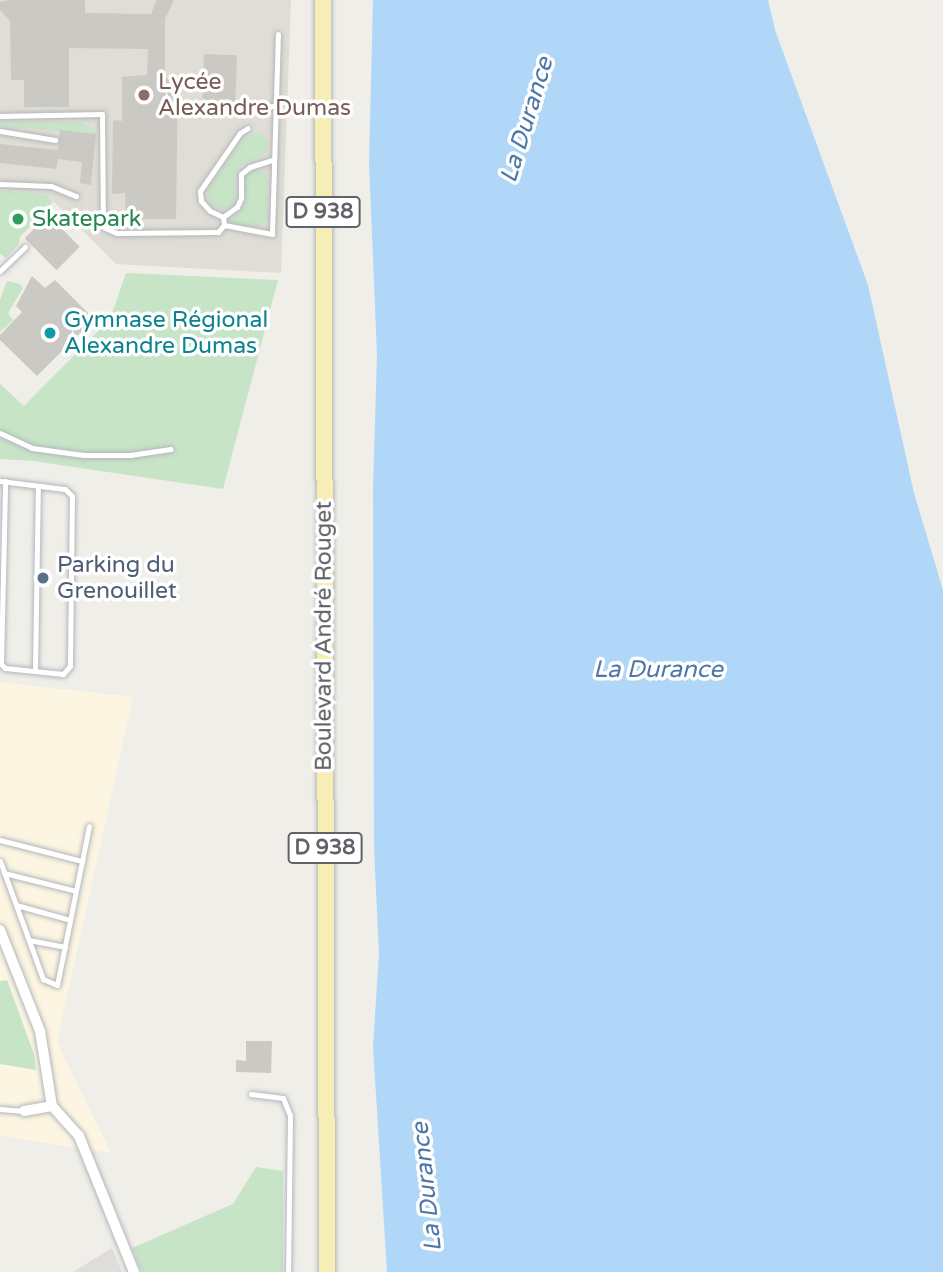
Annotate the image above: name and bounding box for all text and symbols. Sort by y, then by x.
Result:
water label: La Durance [494,54,560,186]
place label: Lycée Alexandre Dumas [158,68,351,122]
marker: Lycée Alexandre Dumas [136,87,152,103]
road number: D 938 [284,194,362,230]
place label: Skatepark [32,205,141,233]
marker: Skatepark [10,211,26,227]
place label: Gymnase Régional Alexandre Dumas [64,306,268,360]
marker: Gymnase Régional Alexandre Dumas [42,325,58,341]
street label: Boulevard André Rouget [310,501,338,771]
place label: Parking du Grenouillet [57,551,177,605]
marker: Parking du Grenouillet [35,570,51,586]
water label: La Durance [593,656,723,684]
road number: D 938 [286,830,364,866]
water label: La Durance [406,1121,448,1253]

